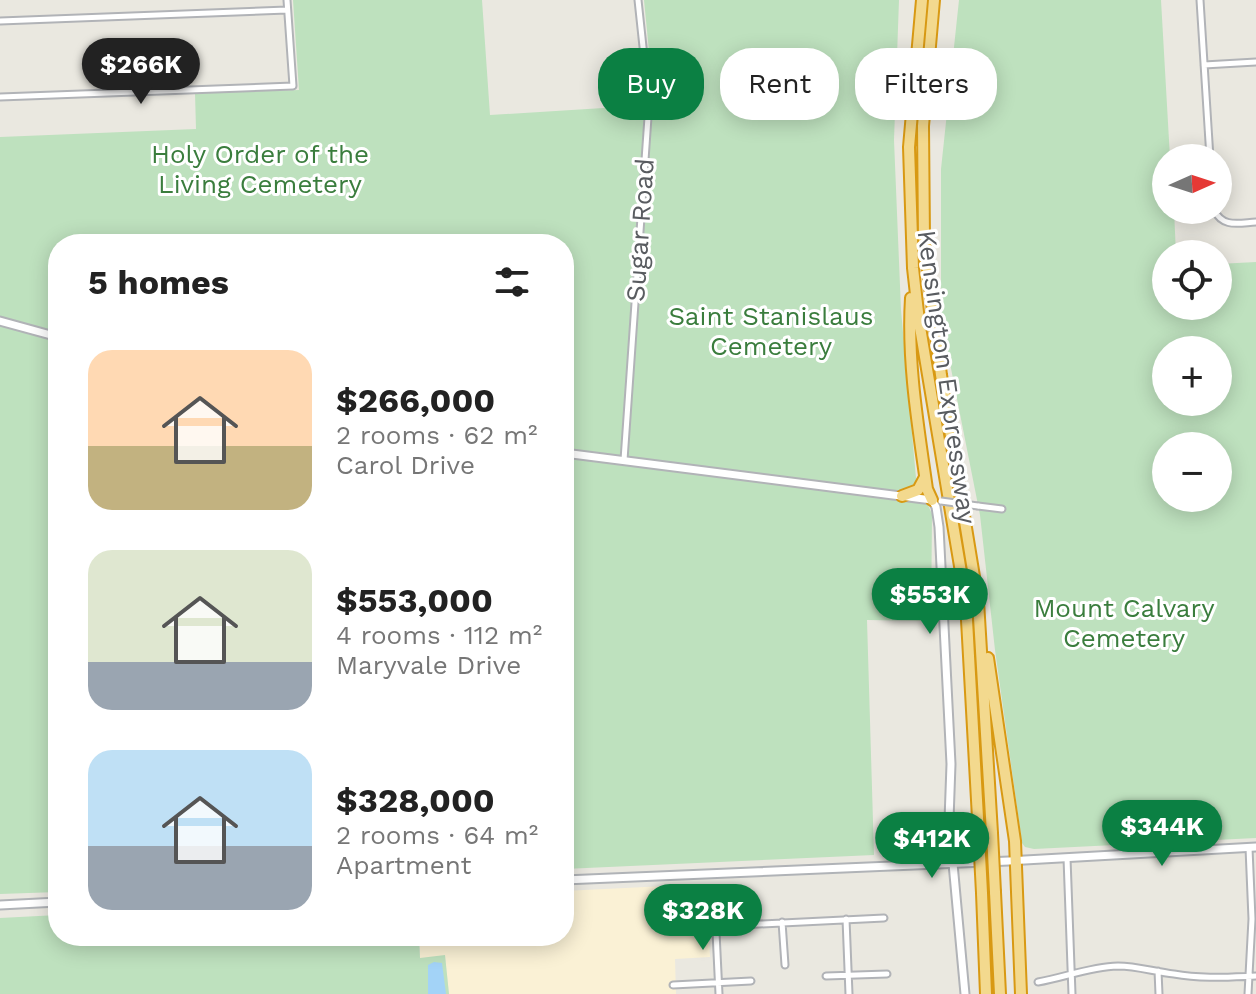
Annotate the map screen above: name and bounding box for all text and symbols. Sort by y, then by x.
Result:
pin: $266K [85,38,197,106]
chip: Buy [598,48,704,120]
chip: Rent [720,48,839,120]
chip: Filters [855,48,997,120]
text: $266K [100,49,182,79]
park label: Holy Order of the Living Cemetery [151,139,369,199]
north arrow [1152,144,1232,224]
map controls [1152,144,1232,512]
street label: Sugar Road [620,157,660,303]
street label: Kensington Expressway [912,228,983,526]
button: locate [1152,240,1232,320]
icon: filters [490,260,534,304]
text: 5 homes [88,262,229,302]
park label: Saint Stanislaus Cemetery [668,301,874,361]
button: + [1152,336,1232,416]
text: $266,000 [336,380,495,420]
icon: home [152,382,248,478]
text: 2 rooms · 62 m² [336,420,538,450]
button: − [1152,432,1232,512]
text: Carol Drive [336,450,475,480]
pin: $553K [874,568,986,636]
text: $553K [890,579,970,609]
text: $553,000 [336,580,493,620]
icon: home [152,582,248,678]
park label: Mount Calvary Cemetery [1033,593,1215,653]
text: 4 rooms · 112 m² [336,620,542,650]
text: Maryvale Drive [336,650,521,680]
text: $328,000 [336,780,495,820]
icon: home [152,782,248,878]
pin: $344K [1106,800,1218,868]
text: $344K [1120,811,1204,841]
pin: $412K [876,812,988,880]
text: 2 rooms · 64 m² [336,820,538,850]
text: $412K [893,823,971,853]
text: Apartment [336,850,472,880]
pin: $328K [647,884,759,952]
text: $328K [662,895,744,925]

